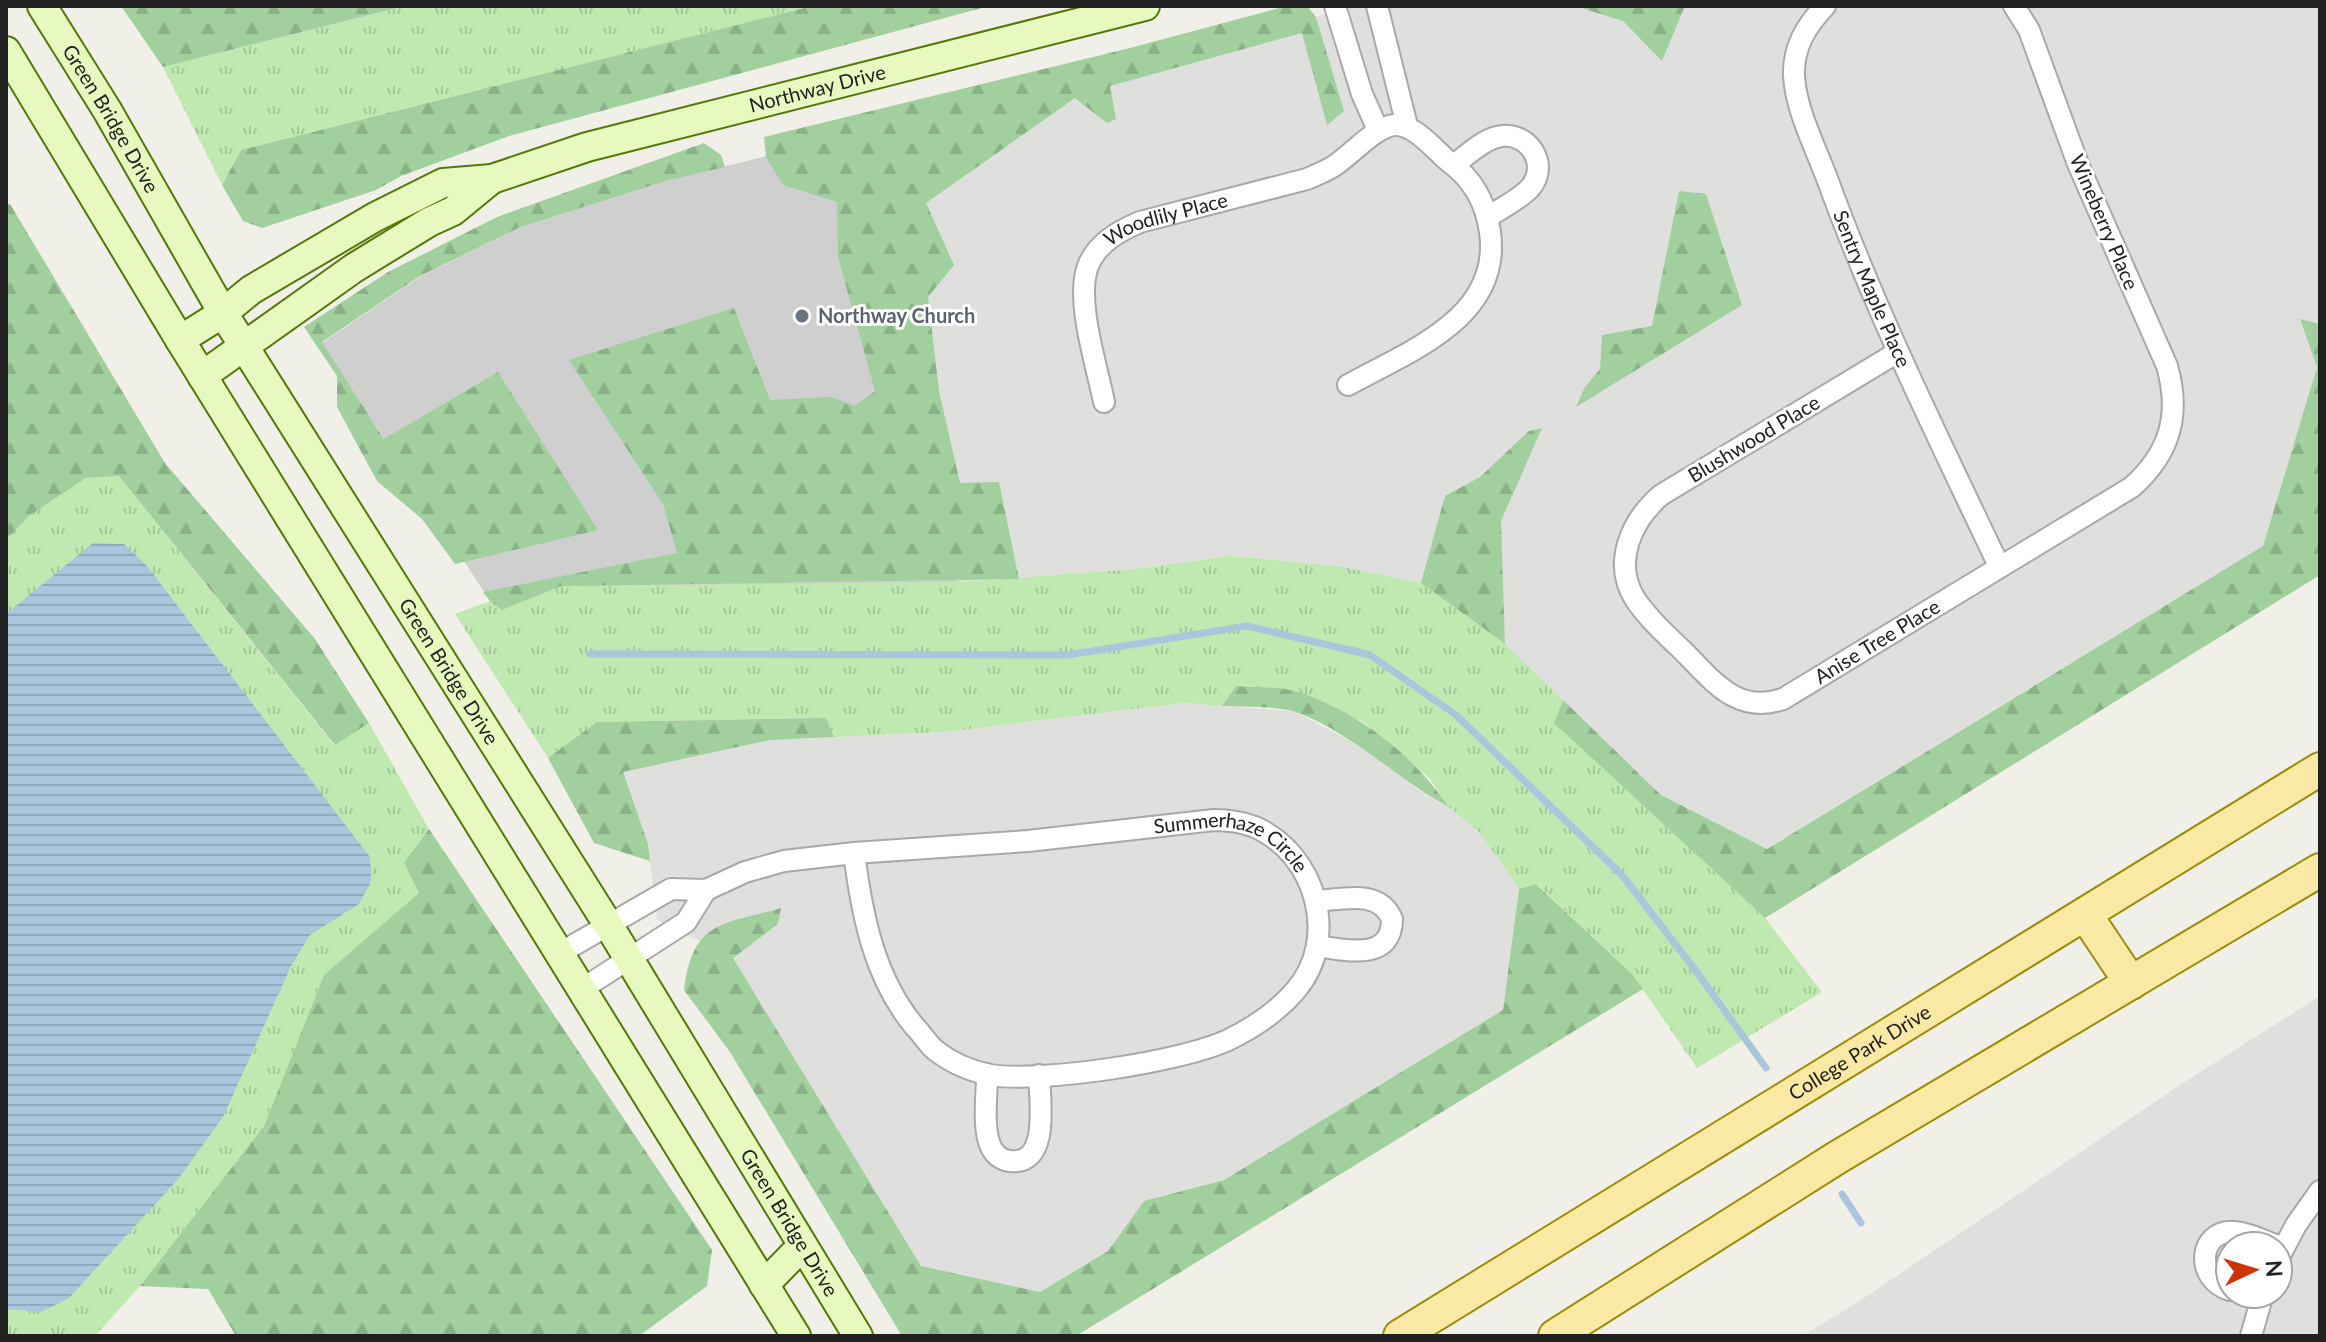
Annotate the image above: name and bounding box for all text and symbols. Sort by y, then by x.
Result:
street label: Green Bridge Drive [58,40,165,197]
street label: Northway Drive [746,59,888,117]
street label: Wineberry Place [2066,150,2144,293]
street label: Woodlily Place [1099,187,1230,250]
street label: Sentry Maple Place [1829,207,1917,371]
place label: Northway Church [818,303,975,327]
marker: Northway Church [793,307,811,325]
street label: Blushwood Place [1683,389,1824,487]
street label: Green Bridge Drive [395,593,505,749]
street label: Anise Tree Place [1810,594,1944,688]
street label: Summerhaze Circle [1152,807,1314,876]
street label: College Park Drive [1784,999,1935,1105]
street label: Green Bridge Drive [736,1144,844,1300]
north arrow [2214,1230,2294,1310]
text: N [2260,1259,2289,1278]

